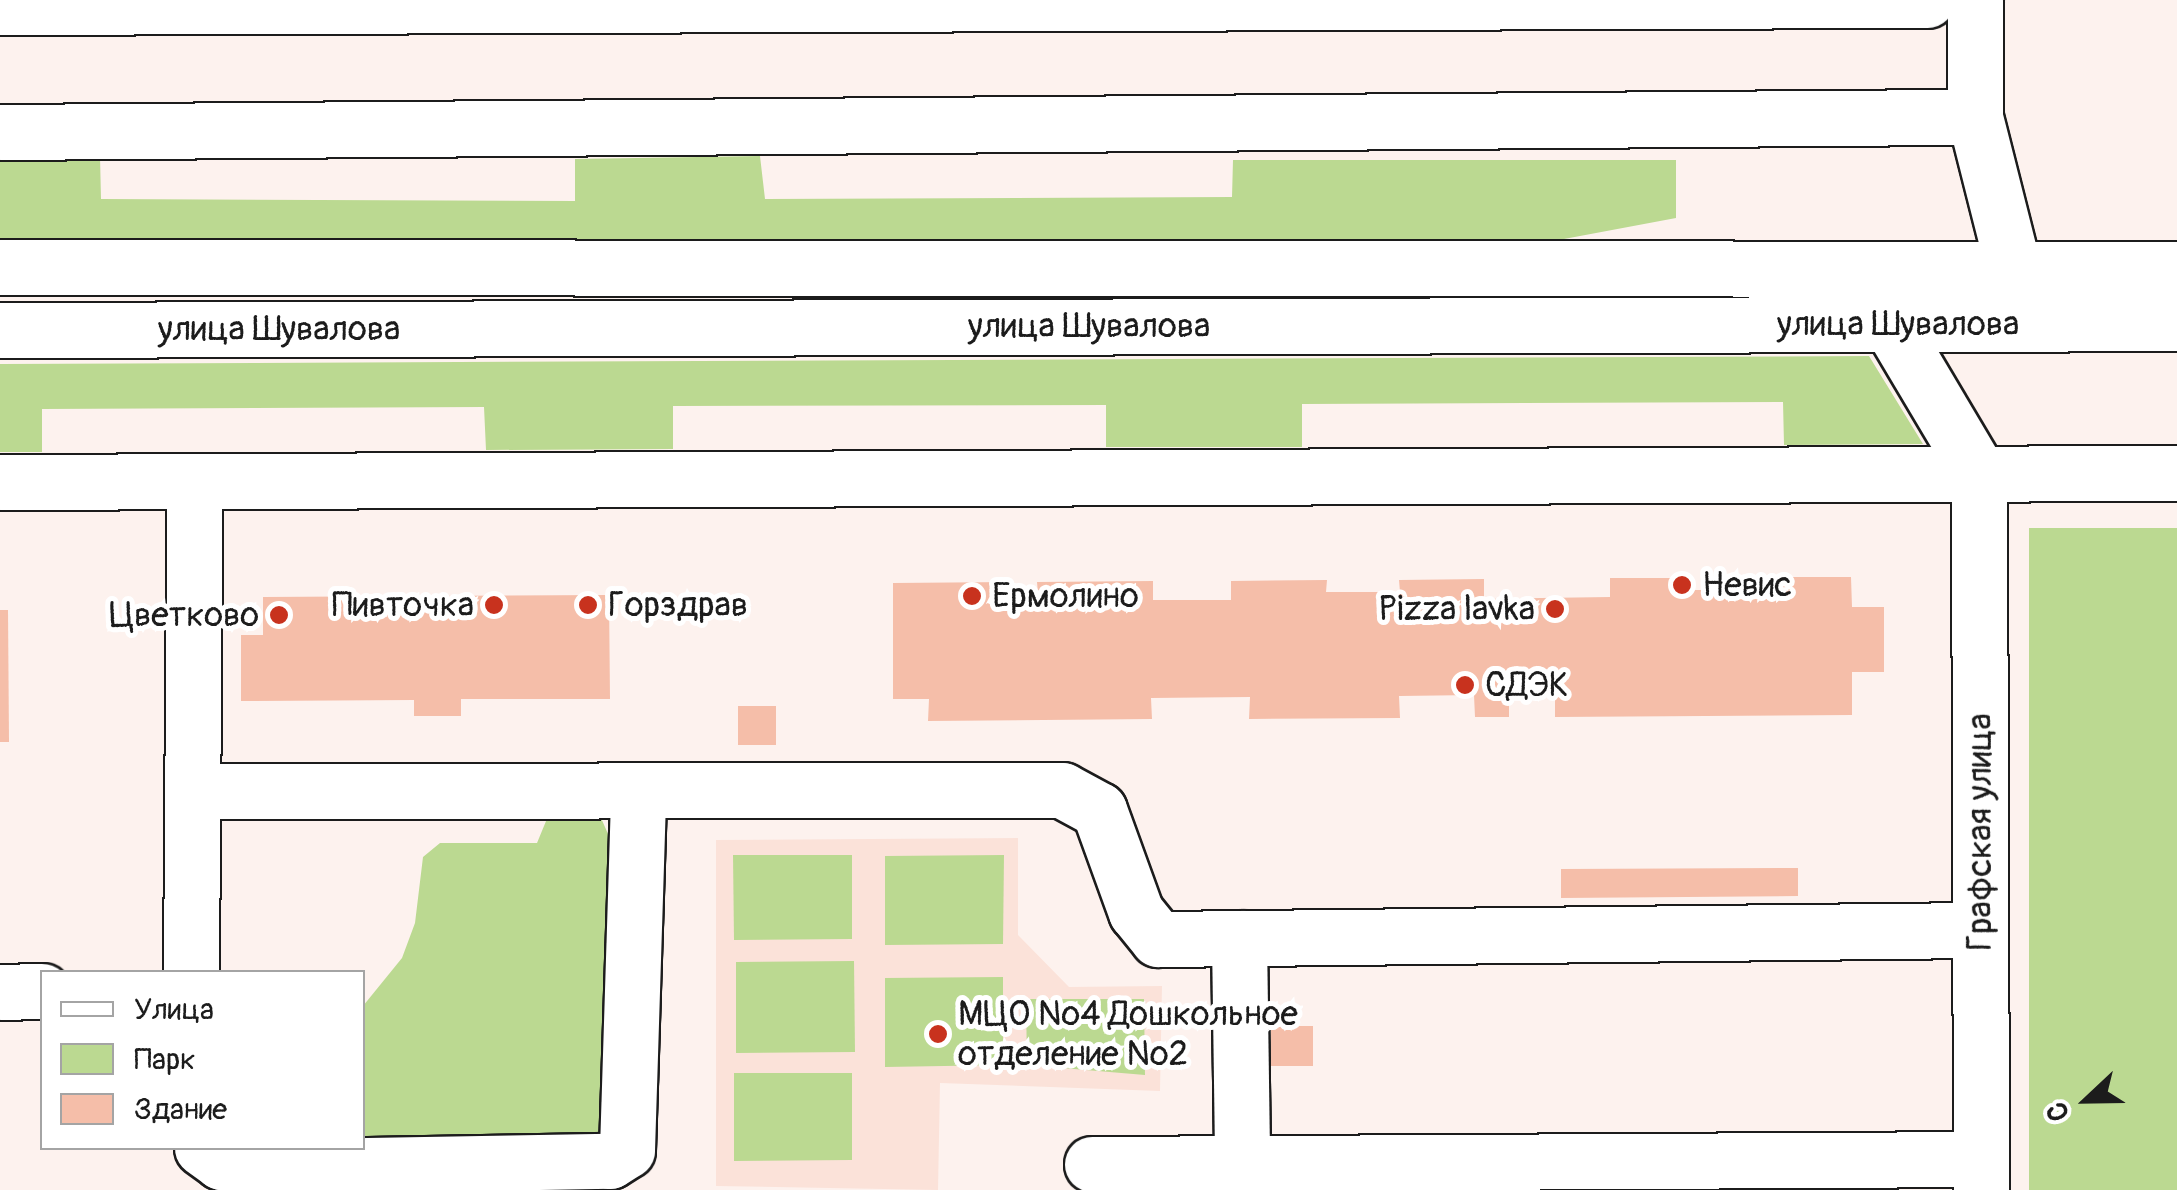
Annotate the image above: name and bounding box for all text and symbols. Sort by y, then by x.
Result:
street label: улица Шувалова [1777,303,2019,345]
street label: улица Шувалова [968,305,1210,347]
street label: улица Шувалова [158,308,400,350]
place label: Невис [1702,564,1792,606]
marker: Невис [1671,574,1693,596]
place label: Ермолино [992,575,1139,617]
place label: Пивточка [332,584,474,626]
place label: Горздрав [608,584,748,626]
marker: Ермолино [961,585,983,607]
place label: Pizza lavka [1378,588,1535,630]
place label: Цветково [109,594,259,636]
marker: Пивточка [483,594,505,616]
marker: Горздрав [577,594,599,616]
marker: Pizza lavka [1544,598,1566,620]
marker: Цветково [268,604,290,626]
place label: СДЭК [1485,664,1569,706]
marker: СДЭК [1454,674,1476,696]
street label: Графская улица [1959,713,2001,951]
legend [40,970,365,1150]
text: Улица [134,991,214,1028]
place label: МЦО №4 Дошкольное отделение №2 [958,993,1298,1075]
marker: МЦО №4 Дошкольное отделение №2 [927,1023,949,1045]
text: Парк [134,1041,196,1078]
north arrow [2037,1050,2137,1150]
text: Здание [134,1091,227,1128]
text: С [2039,1097,2078,1126]

